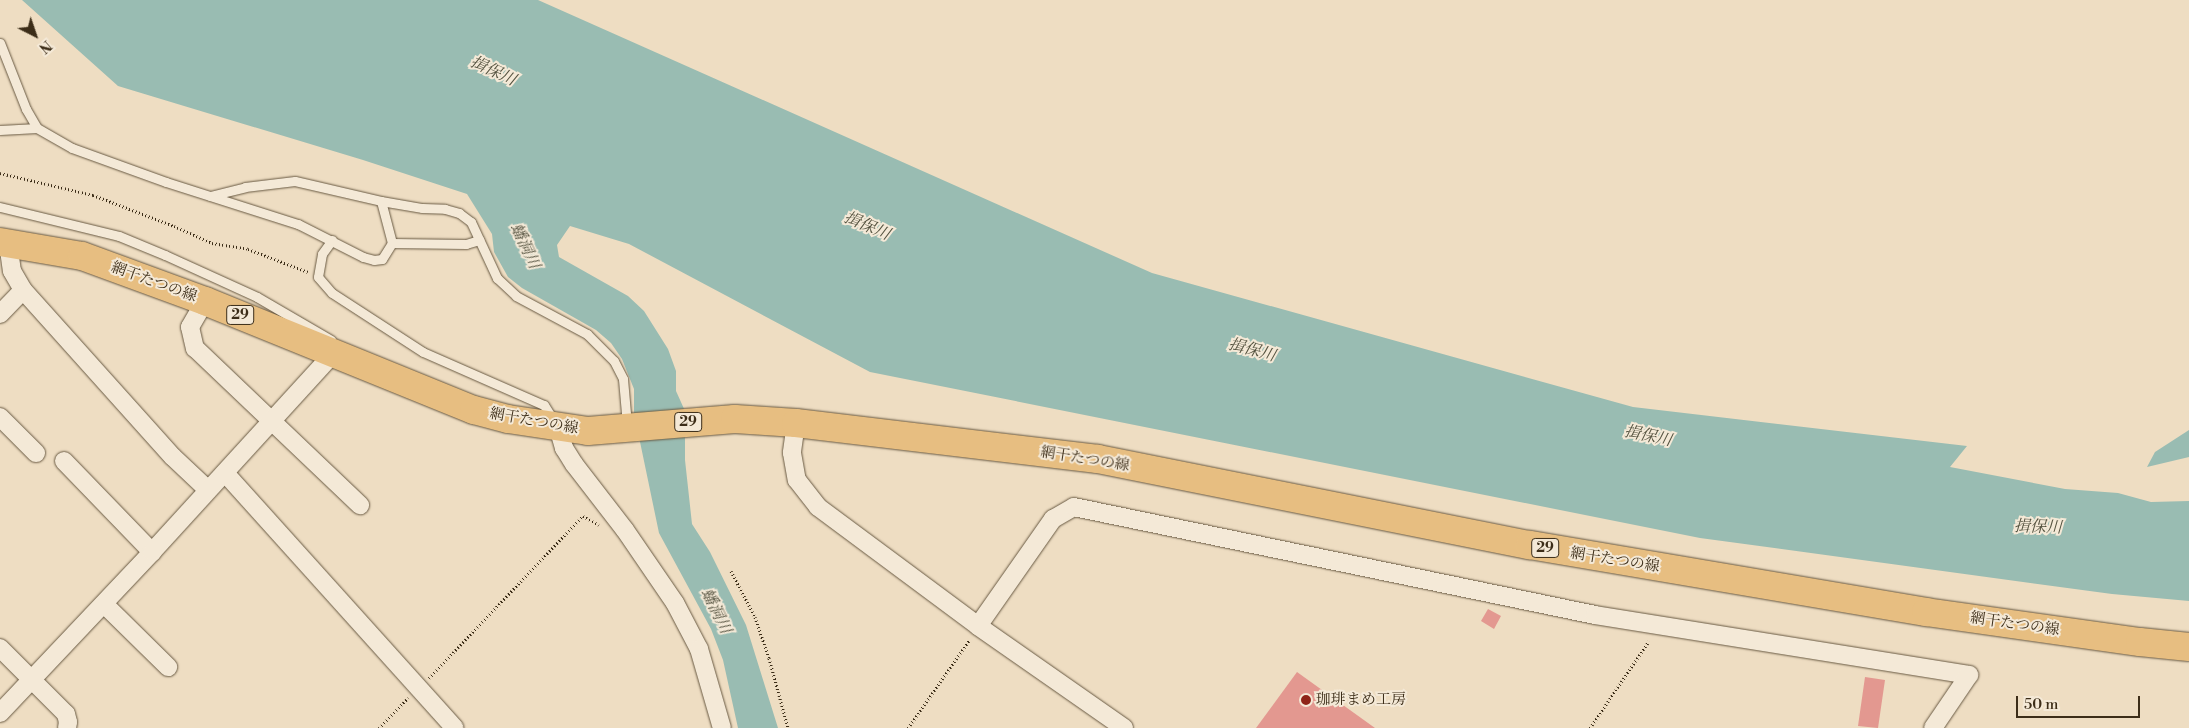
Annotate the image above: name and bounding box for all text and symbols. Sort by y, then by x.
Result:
north arrow [10,10,60,60]
text: N [35,36,55,57]
water label: 揖保川 [467,52,519,90]
water label: 揖保川 [841,208,893,244]
water label: 蟠洞川 [506,220,544,272]
street label: 網干たつの線 [109,258,199,306]
road number: 29 [225,304,255,326]
water label: 揖保川 [1226,335,1278,365]
street label: 網干たつの線 [488,404,580,438]
road number: 29 [673,411,703,434]
water label: 揖保川 [1623,422,1673,450]
street label: 網干たつの線 [1039,443,1131,475]
water label: 揖保川 [2014,517,2062,537]
road number: 29 [1530,536,1560,560]
street label: 網干たつの線 [1569,544,1661,576]
water label: 蟠洞川 [697,585,735,637]
street label: 網干たつの線 [1969,609,2061,639]
scale bar [2019,686,2143,718]
place label: 珈琲まめ工房 [1316,691,1406,709]
marker: 珈琲まめ工房 [1300,694,1312,706]
text: 50 m [2024,695,2058,714]

